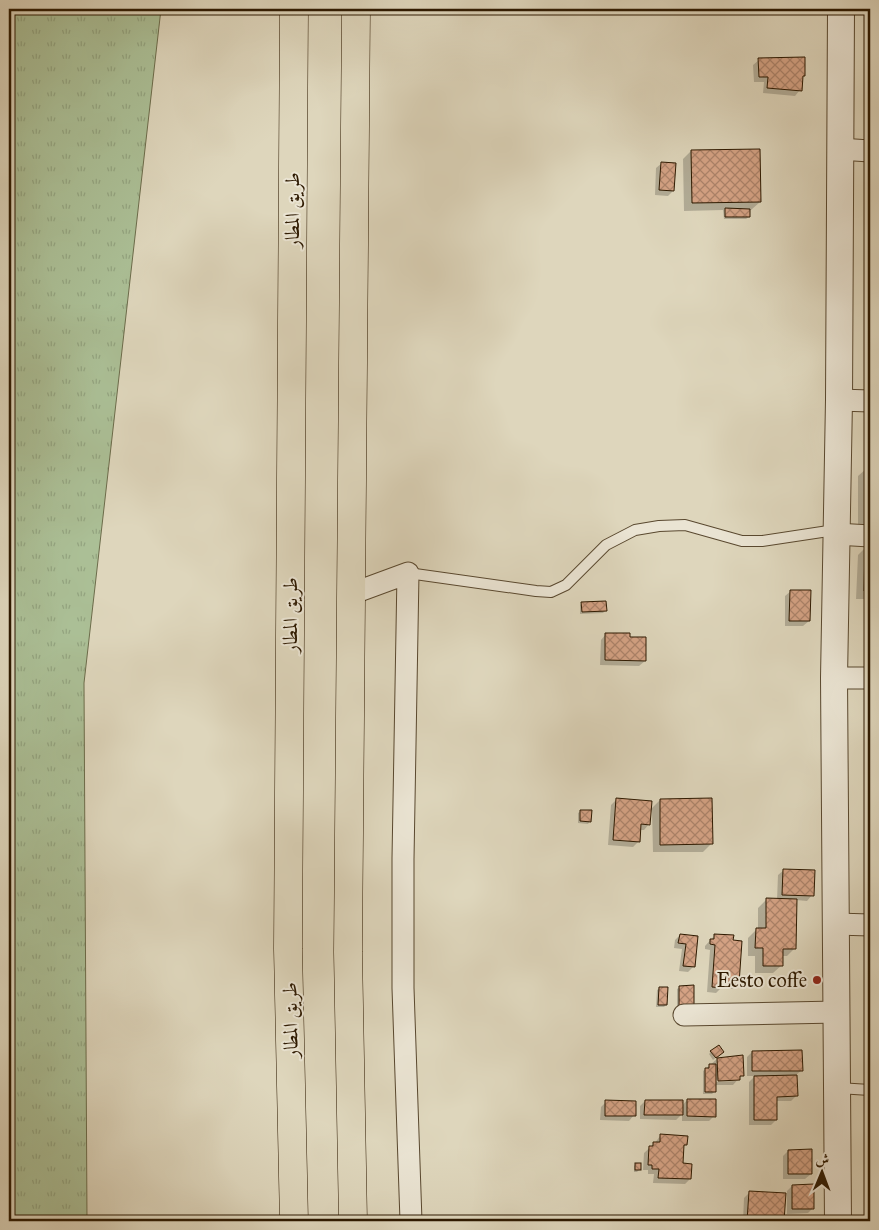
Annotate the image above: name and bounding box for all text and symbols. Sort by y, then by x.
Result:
street label: طريق المطار [280,172,305,250]
street label: طريق المطار [278,577,303,655]
place label: Eesto coffe [716,968,807,992]
marker: Eesto coffe [811,974,823,986]
street label: طريق المطار [277,982,304,1060]
north arrow [796,1148,846,1198]
text: ش [815,1151,829,1168]

